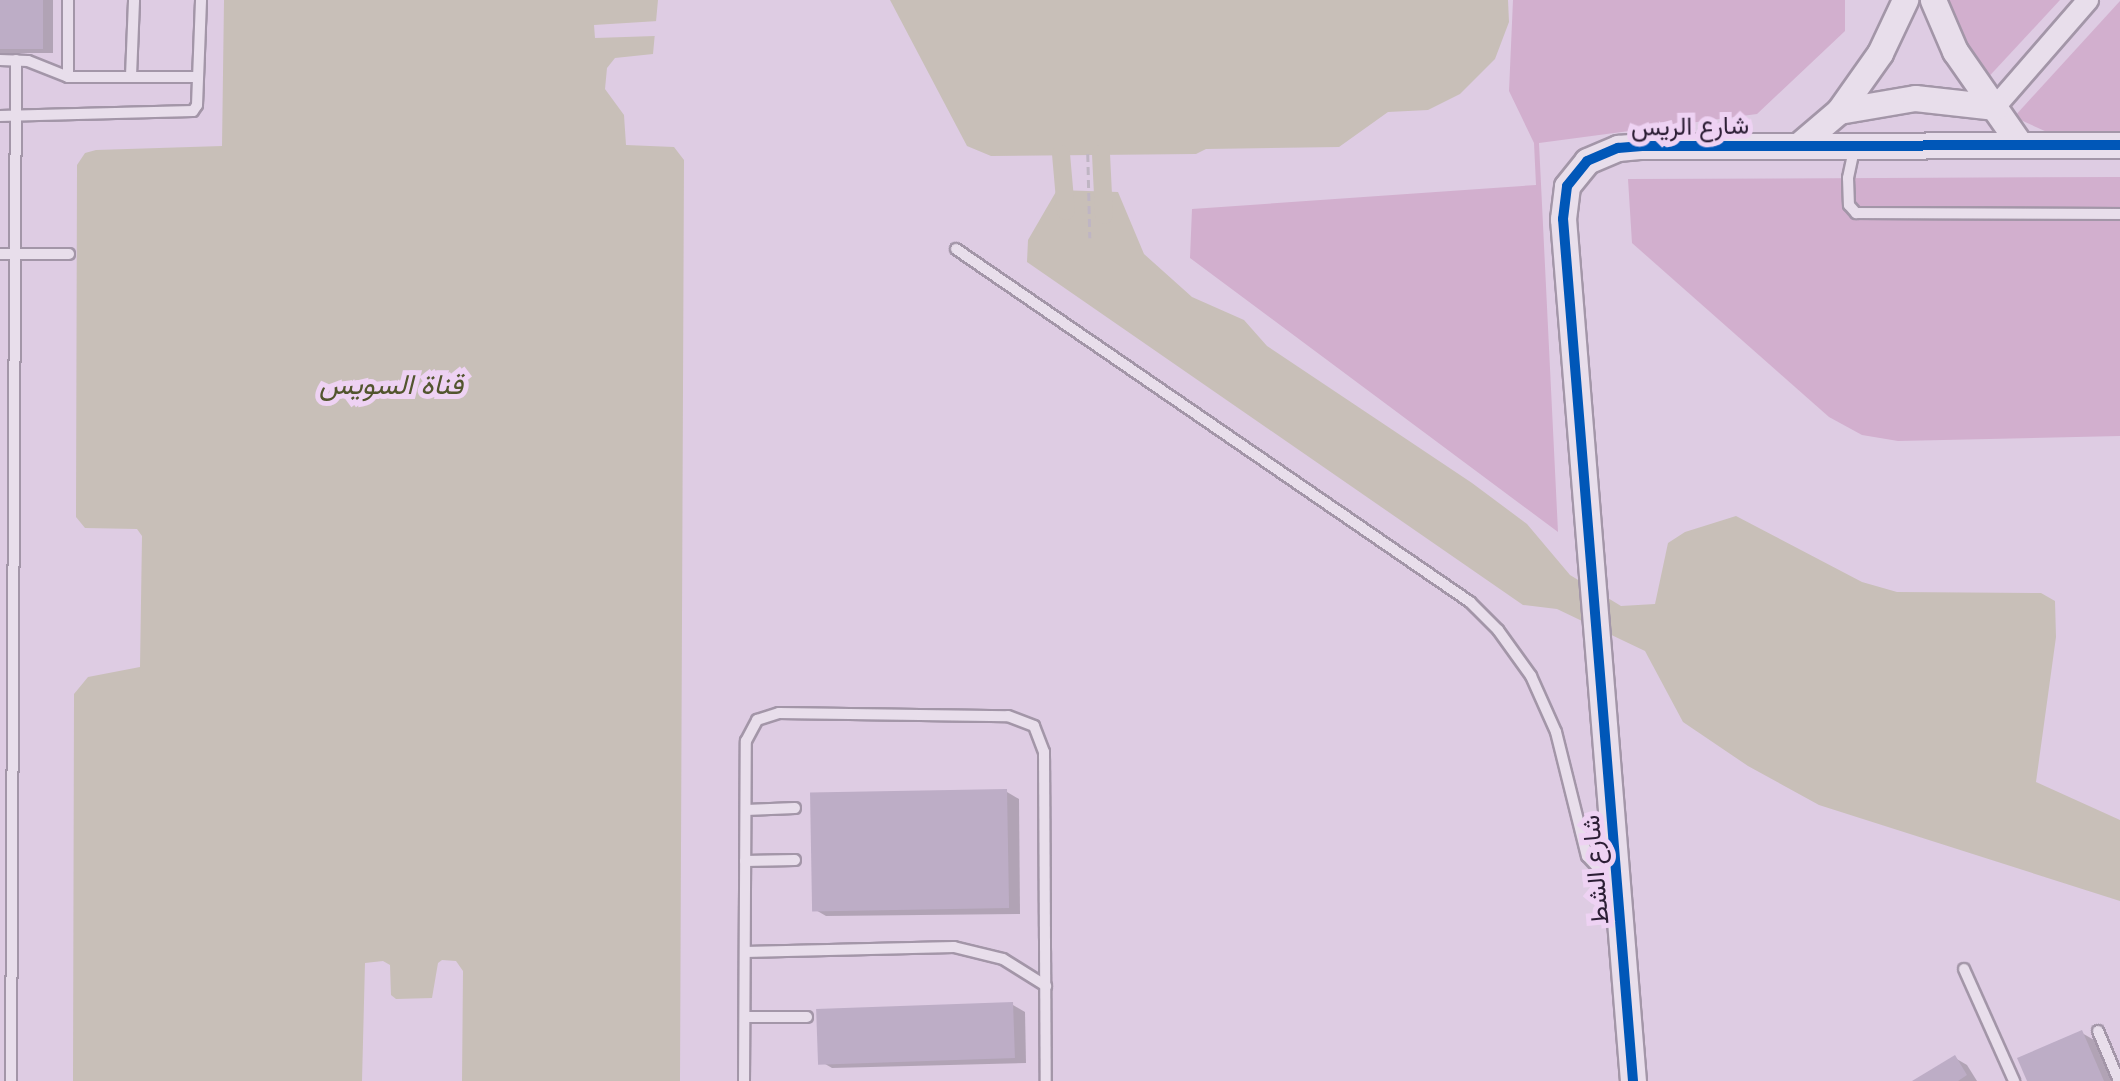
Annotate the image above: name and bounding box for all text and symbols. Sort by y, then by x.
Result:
street label: شارع الريس [1631,110,1749,142]
water label: قناة السويس [319,367,463,401]
street label: شارع الشط [1575,814,1615,926]

